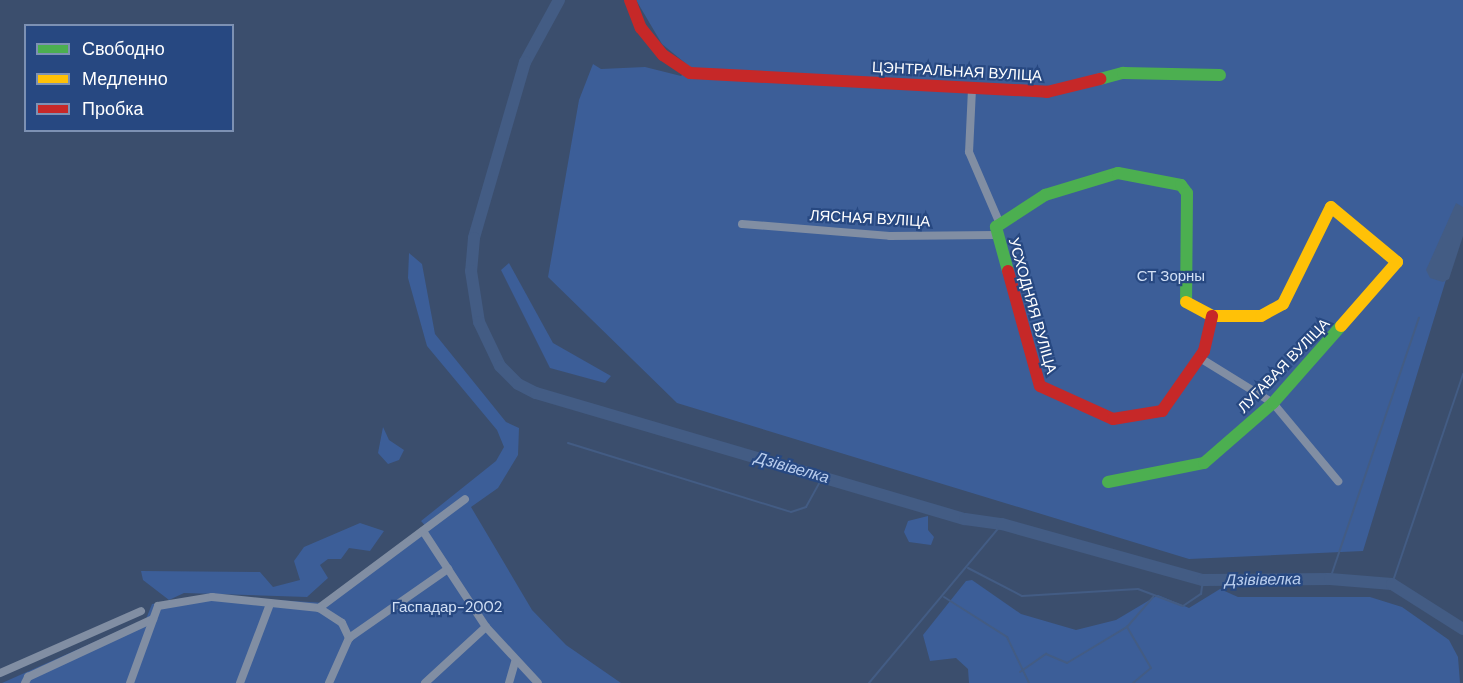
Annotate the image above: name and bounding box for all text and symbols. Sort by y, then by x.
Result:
legend [24,24,234,132]
text: Свободно [82,37,165,61]
street label: ЦЭНТРАЛЬНАЯ ВУЛІЦА [872,59,1042,85]
text: Медленно [82,67,168,91]
text: Пробка [82,97,144,121]
street label: ЛЯСНАЯ ВУЛІЦА [809,207,931,231]
street label: УСХОДНЯЯ ВУЛІЦА [1004,236,1060,376]
park label: СТ Зорны [1137,268,1205,286]
street label: ЛУГАВАЯ ВУЛІЦА [1234,315,1334,417]
water label: Дзівівелка [753,448,831,488]
water label: Дзівівелка [1225,570,1301,590]
park label: Гаспадар-2002 [392,599,502,617]

